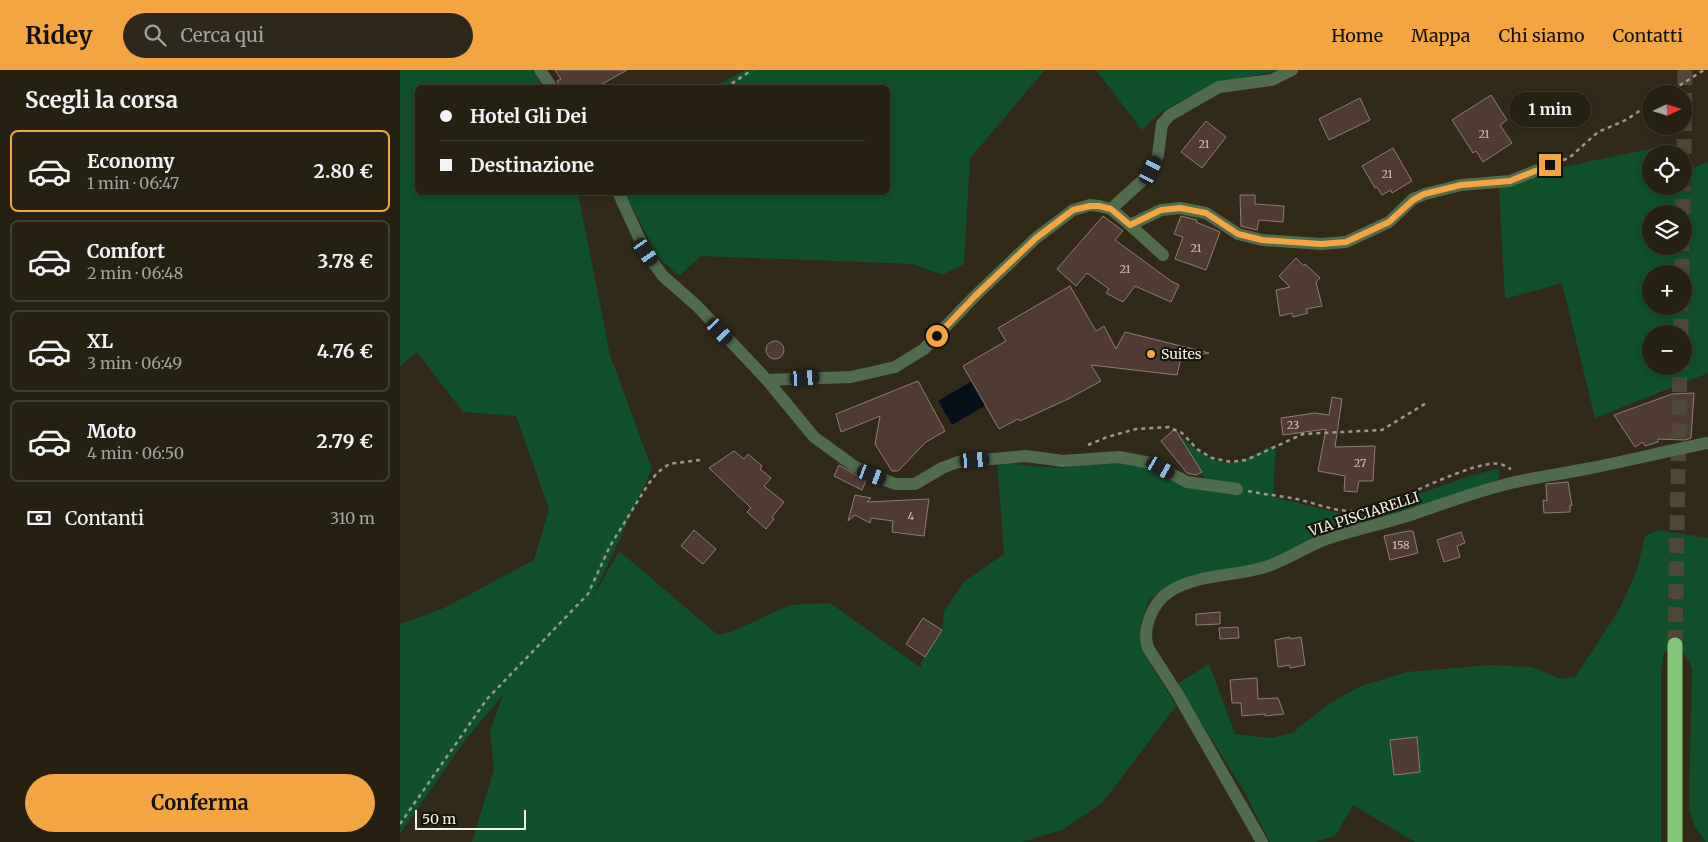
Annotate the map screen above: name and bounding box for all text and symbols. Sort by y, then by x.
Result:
search box [123,13,473,58]
text: Ridey [25,20,93,51]
icon: search [141,21,169,49]
text: Cerca qui [181,23,264,47]
text: Home [1331,24,1383,47]
text: Mappa [1411,24,1470,47]
text: Chi siamo [1498,24,1585,47]
text: Contatti [1613,24,1683,47]
north arrow [1642,85,1692,135]
map controls [1642,85,1692,375]
text: Scegli la corsa [25,86,178,114]
callout: 1 min [1509,92,1591,128]
text: 1 min [1528,99,1572,119]
text: Hotel Gli Dei [470,104,587,128]
house number: 21 [1478,127,1490,141]
house number: 21 [1198,137,1210,151]
button: locate [1642,145,1692,195]
icon: car [27,149,72,194]
text: Economy [87,149,175,173]
text: Destinazione [470,153,594,177]
car [1137,153,1164,187]
route end [1539,154,1561,176]
text: 2.80 € [314,159,373,183]
house number: 21 [1381,167,1393,181]
text: 1 min · 06:47 [87,173,179,193]
button: layers [1642,205,1692,255]
car [631,235,660,269]
icon: car [27,239,72,284]
text: Comfort [87,239,165,263]
house number: 21 [1190,241,1202,255]
text: 3.78 € [318,249,373,273]
house number: 21 [1119,262,1131,276]
text: 2 min · 06:48 [87,263,183,283]
button: + [1642,265,1692,315]
car [704,315,735,347]
route start [926,325,948,347]
button: − [1642,325,1692,375]
icon: car [27,329,72,374]
text: XL [87,329,113,353]
text: 4.76 € [317,339,373,363]
place label: Suites [1161,345,1202,363]
marker: Suites [1145,348,1157,360]
text: 3 min · 06:49 [87,353,182,373]
car [789,370,820,386]
house number: 23 [1287,418,1299,432]
icon: car [27,419,72,464]
text: Moto [87,419,136,443]
text: 2.79 € [316,429,373,453]
text: 4 min · 06:50 [87,443,184,463]
car [959,451,990,469]
car [1144,454,1177,482]
house number: 27 [1354,456,1366,470]
car [855,463,888,487]
street label: VIA PISCIARELLI [1305,488,1422,541]
icon: cash [25,504,53,532]
text: Contanti [65,506,144,530]
text: 310 m [330,508,375,528]
house number: 4 [908,509,915,523]
house number: 158 [1392,538,1410,552]
button: Conferma [25,774,375,832]
scale bar [415,807,526,830]
text: 50 m [422,810,456,828]

